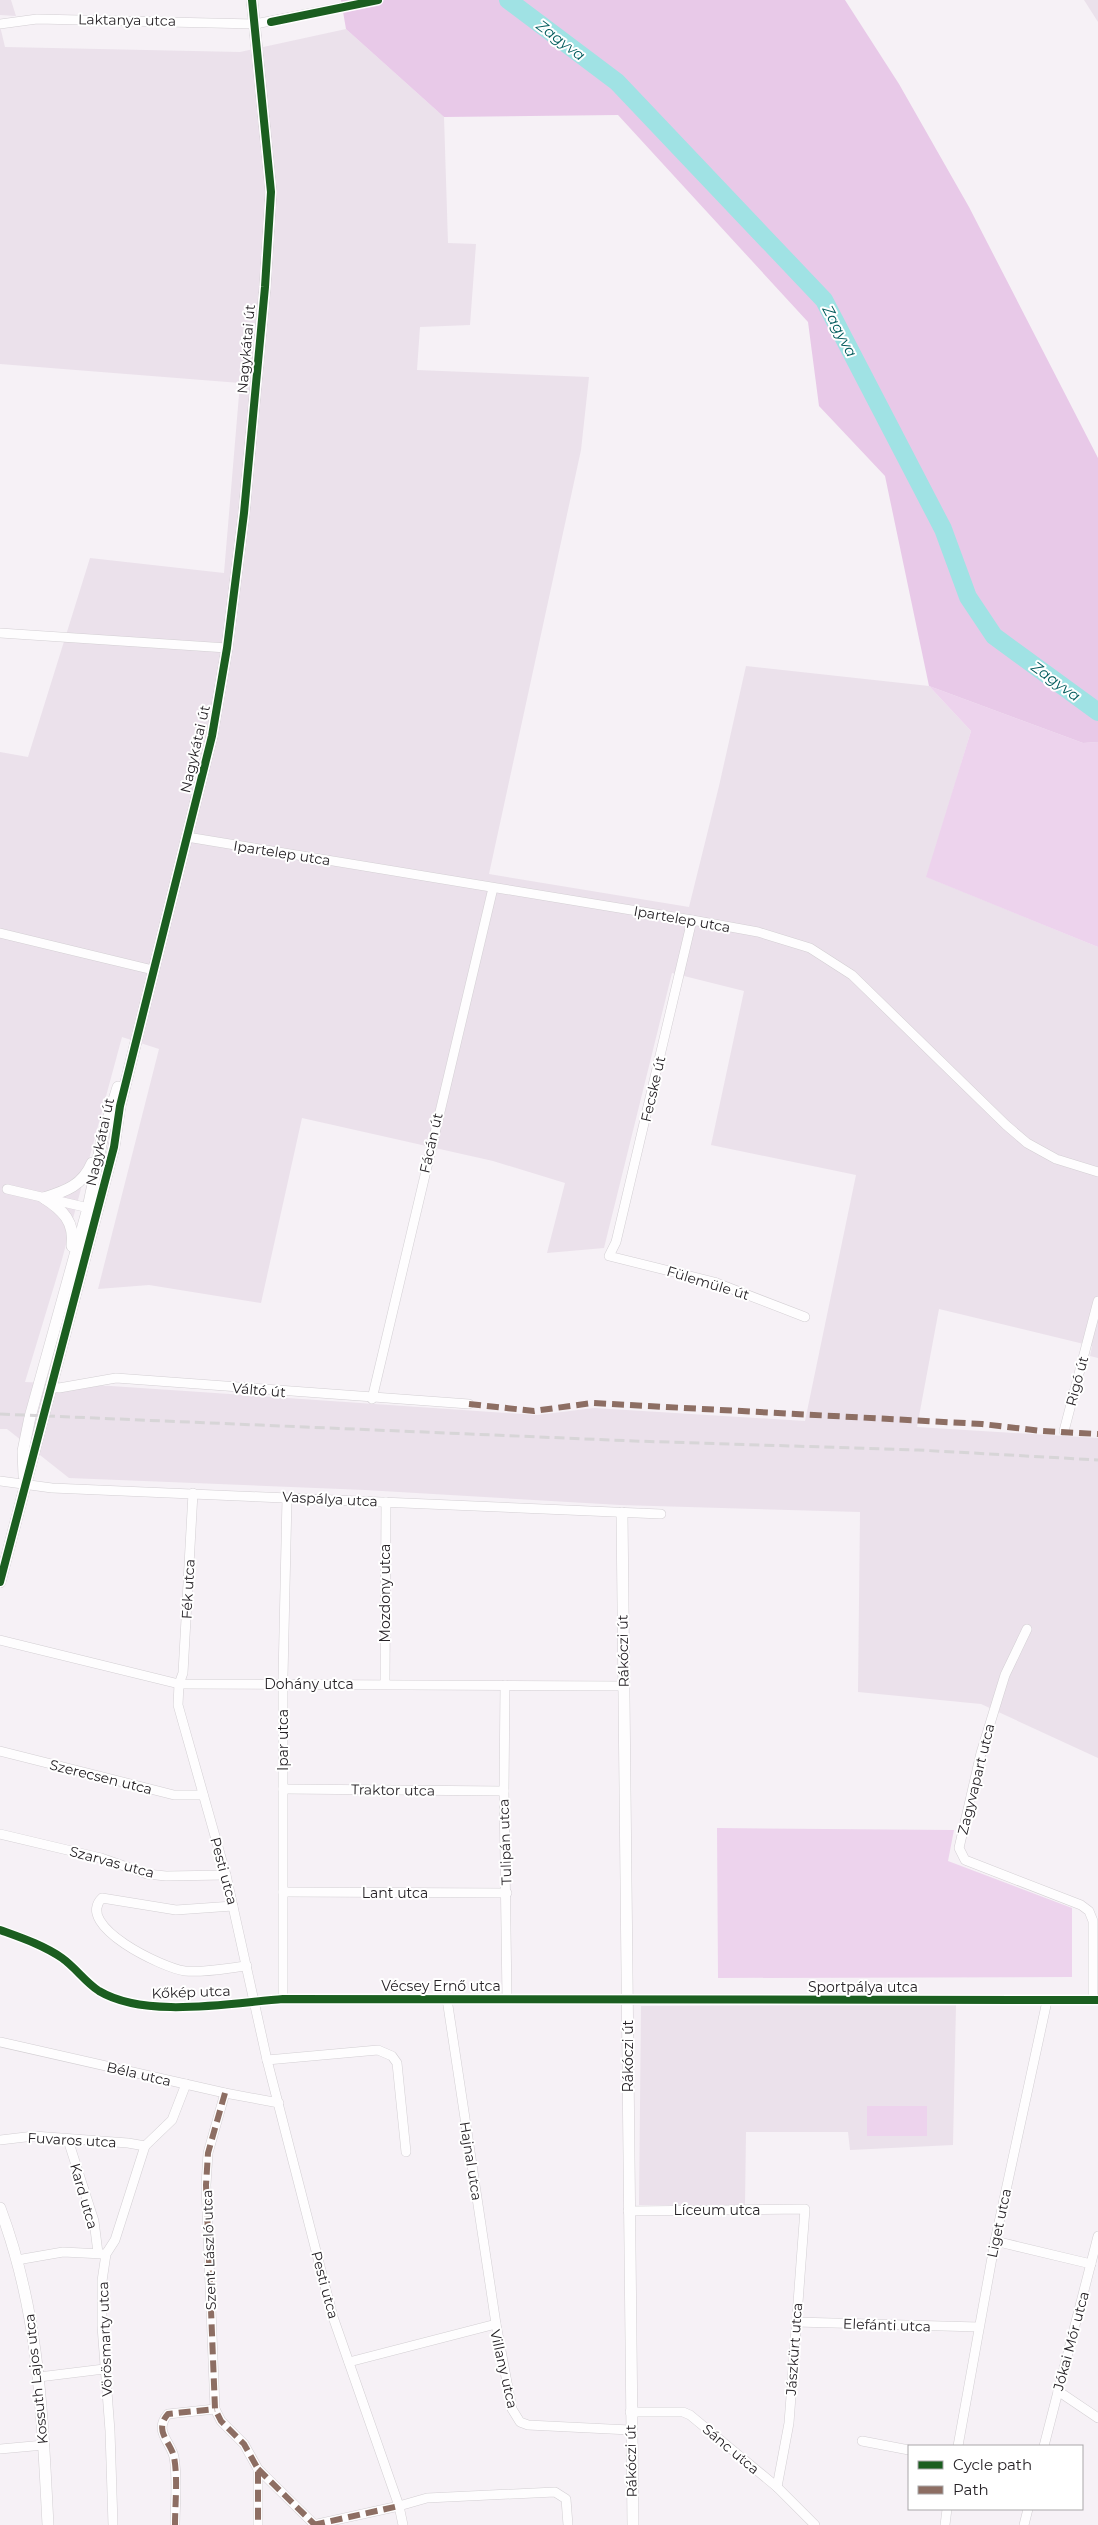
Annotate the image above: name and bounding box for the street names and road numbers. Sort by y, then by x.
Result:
street label: Laktanya utca [78,10,176,30]
street label: Nagykátai út [233,303,259,394]
street label: Nagykátai út [176,703,214,795]
street label: Ipartelep utca [232,836,332,870]
street label: Ipartelep utca [632,902,732,936]
street label: Fecske út [637,1054,669,1124]
street label: Nagykátai út [82,1096,118,1188]
street label: Fácán út [415,1111,447,1175]
street label: Fülemüle út [664,1262,752,1304]
street label: Rigó út [1062,1354,1092,1408]
street label: Váltó út [231,1379,287,1401]
street label: Vaspálya utca [282,1488,378,1510]
street label: Mozdony utca [376,1544,394,1642]
street label: Fék utca [177,1559,199,1619]
street label: Rákóczi út [613,1614,633,1687]
street label: Dohány utca [264,1675,354,1693]
street label: Ipar utca [274,1709,292,1771]
street label: Zagyvapart utca [953,1722,999,1836]
street label: Szerecsen utca [48,1756,154,1798]
street label: Traktor utca [351,1780,435,1800]
street label: Tulipán utca [494,1798,516,1886]
street label: Pesti utca [206,1835,242,1907]
street label: Szarvas utca [68,1842,156,1882]
street label: Lant utca [362,1884,428,1902]
street label: Vécsey Ernő utca [381,1977,501,1995]
street label: Sportpálya utca [808,1978,918,1996]
street label: Kőkép utca [151,1982,231,2002]
street label: Rákóczi út [619,2019,637,2092]
street label: Béla utca [105,2058,173,2090]
street label: Hajnal utca [456,2120,486,2202]
street label: Fuvaros utca [27,2129,117,2151]
street label: Kard utca [66,2161,102,2231]
street label: Liget utca [983,2187,1015,2259]
street label: Szent László utca [198,2189,220,2311]
street label: Líceum utca [673,2201,761,2219]
street label: Pesti utca [307,2249,343,2321]
street label: Vörösmarty utca [94,2281,116,2397]
street label: Jókai Mór utca [1049,2289,1093,2394]
street label: Jászkürt utca [782,2302,806,2397]
street label: Kossuth Lajos utca [20,2313,52,2445]
street label: Elefánti utca [843,2314,931,2336]
street label: Villany utca [486,2328,522,2410]
street label: Sánc utca [699,2420,763,2478]
street label: Rákóczi út [621,2424,641,2497]

